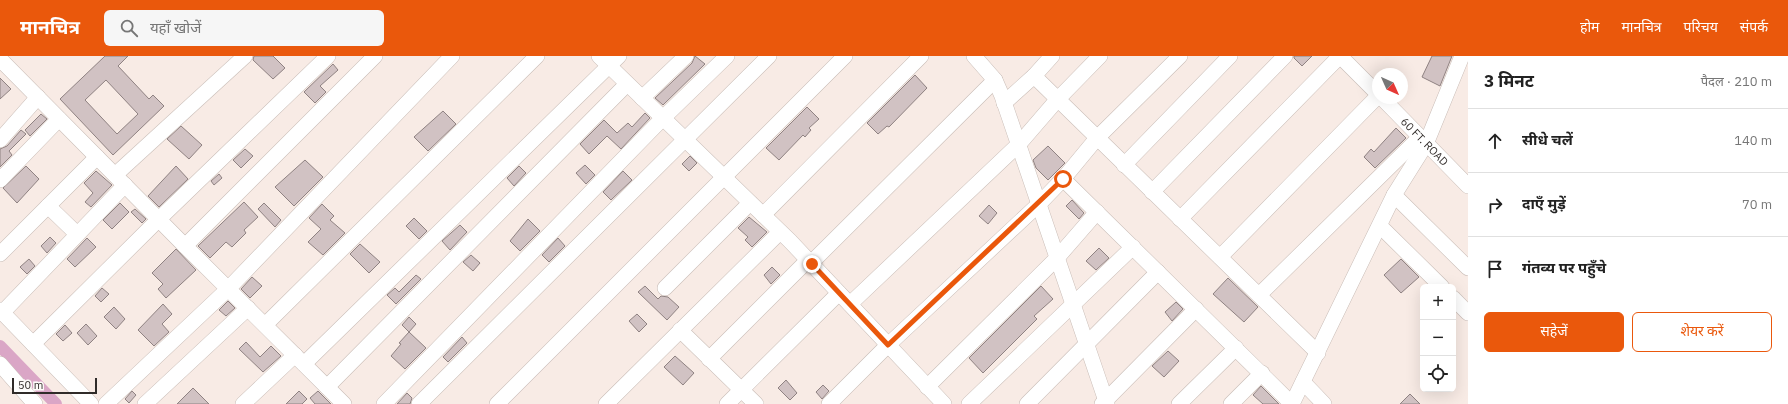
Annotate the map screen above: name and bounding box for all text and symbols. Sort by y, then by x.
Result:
search box [104,10,384,46]
text: मानचित्र [20,15,80,39]
icon: search [118,17,140,39]
text: यहाँ खोजें [150,18,201,37]
text: होम [1580,18,1599,36]
text: मानचित्र [1621,18,1662,36]
text: परिचय [1684,18,1718,36]
text: संपर्क [1740,18,1768,36]
north arrow [1372,68,1408,104]
text: 3 मिनट [1484,70,1534,92]
text: पैदल · 210 m [1701,73,1772,90]
street label: 60 FT. ROAD [1398,115,1451,169]
icon: ahead [1484,130,1506,152]
text: सीधे चलें [1522,130,1573,149]
text: 140 m [1734,132,1772,149]
route start [1054,170,1072,188]
icon: right [1484,194,1506,216]
text: दाएँ मुड़ें [1522,194,1566,213]
text: 70 m [1742,196,1772,213]
route end [803,255,821,273]
icon: arrive [1484,258,1506,280]
text: गंतव्य पर पहुँचे [1522,258,1606,277]
map controls [1420,284,1456,392]
button: + [1420,284,1456,320]
button: सहेजें [1484,312,1624,352]
button: शेयर करें [1632,312,1772,352]
button: − [1420,320,1456,356]
button: locate [1420,356,1456,392]
scale bar [12,376,97,395]
text: 50 m [18,378,43,392]

